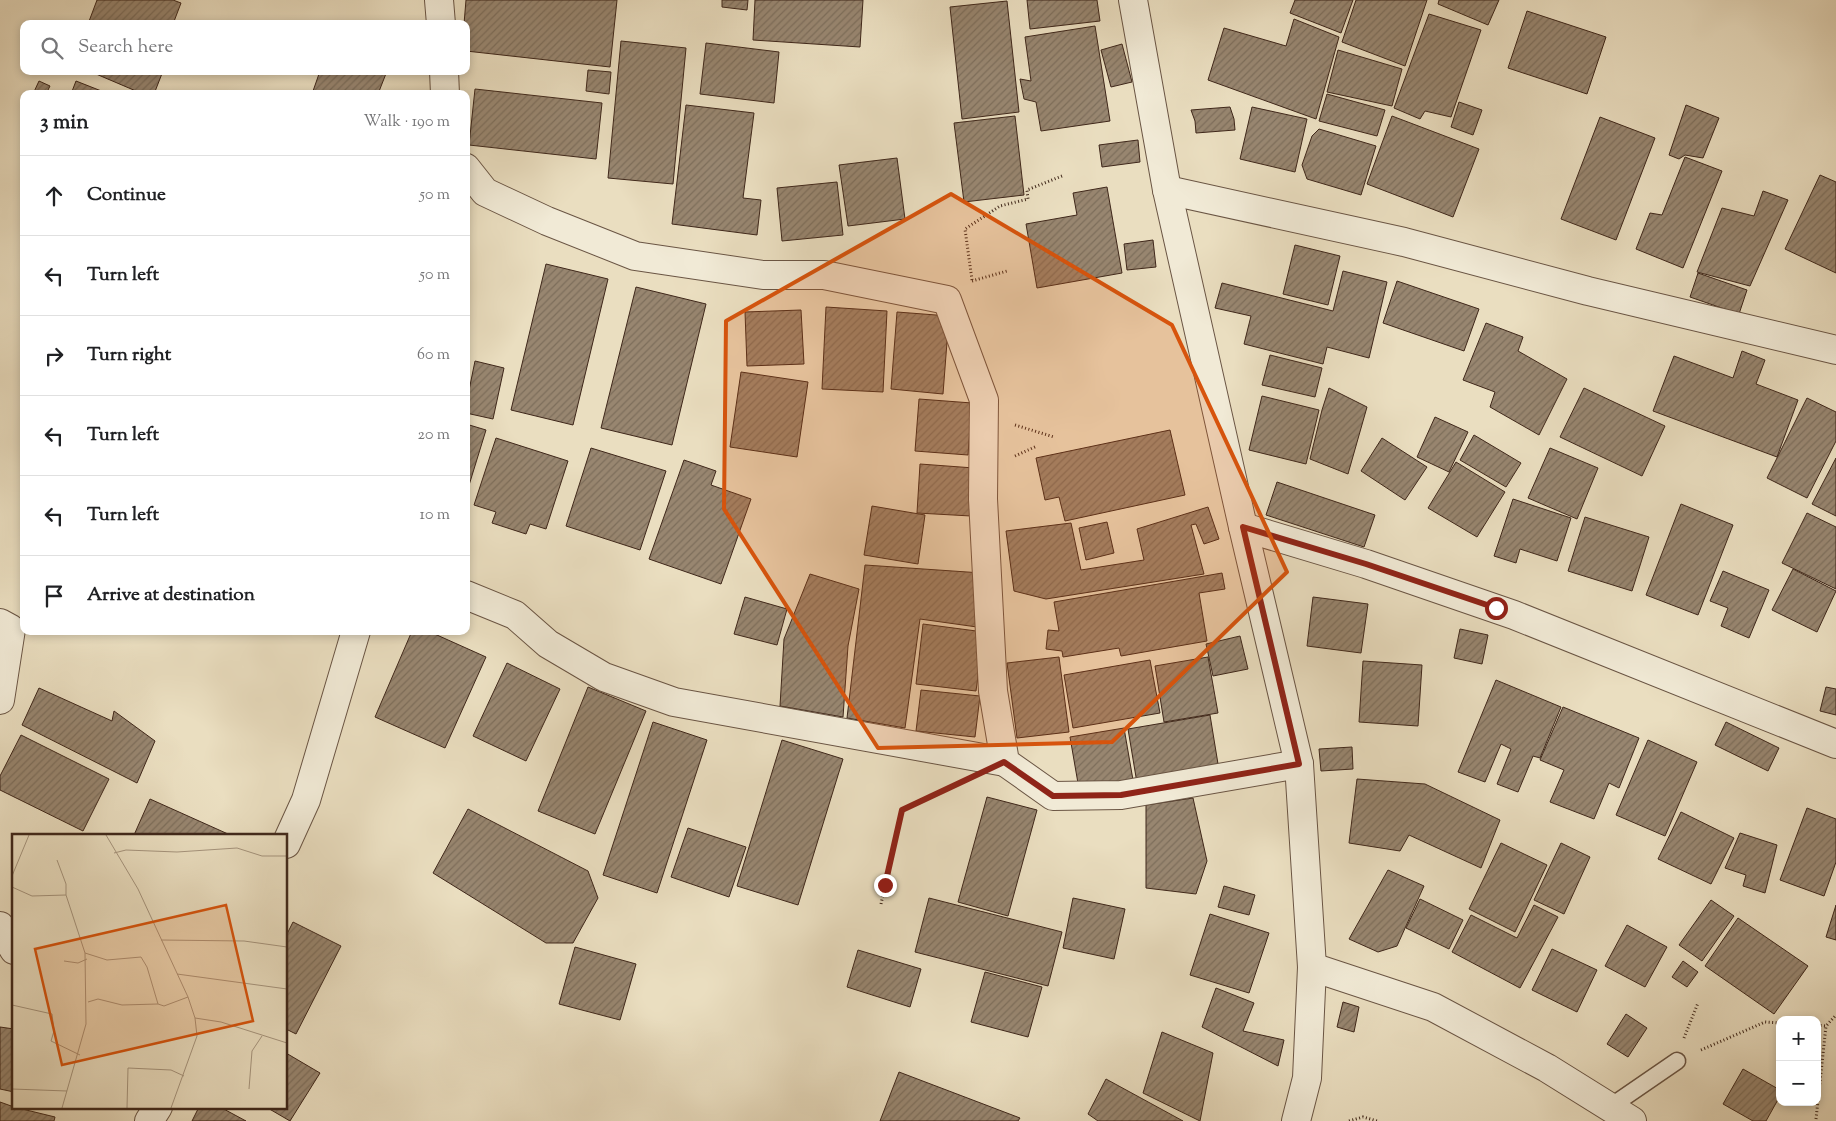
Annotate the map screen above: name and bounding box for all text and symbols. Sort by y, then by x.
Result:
search box [20,20,470,75]
icon: search [38,34,66,62]
text: Search here [78,34,173,61]
text: 3 min [40,108,89,138]
text: Walk · 190 m [363,111,450,134]
icon: ahead [40,182,68,210]
text: Continue [87,182,166,209]
text: 50 m [419,184,450,207]
icon: left [40,262,68,290]
text: Turn left [87,262,159,289]
text: 50 m [419,264,450,287]
icon: right [40,342,68,370]
text: Turn right [87,342,171,369]
text: 60 m [417,344,450,367]
icon: left [40,422,68,450]
text: Turn left [87,422,159,449]
text: 20 m [417,424,450,447]
icon: left [40,502,68,530]
text: Turn left [87,502,159,529]
text: 10 m [420,504,450,527]
icon: arrive [40,582,68,610]
text: Arrive at destination [87,582,255,609]
route start [1485,597,1508,620]
inset map [12,834,288,1108]
route end [874,874,897,897]
map controls [1776,1016,1821,1106]
button: + [1776,1016,1821,1061]
button: − [1776,1061,1821,1106]

